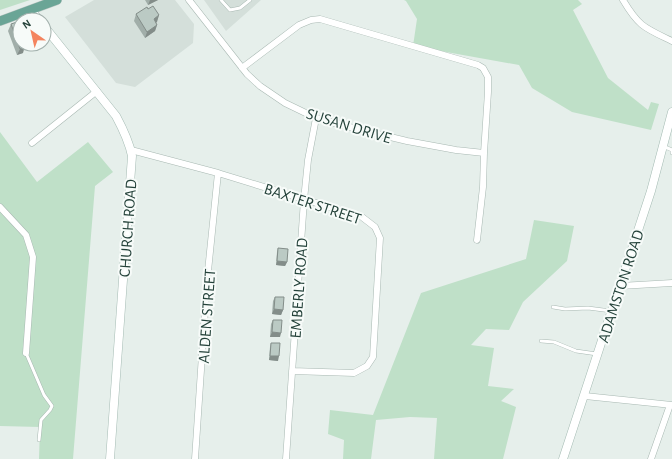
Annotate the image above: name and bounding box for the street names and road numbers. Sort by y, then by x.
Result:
street label: SUSAN DRIVE [304,105,393,147]
street label: CHURCH ROAD [117,179,139,278]
street label: BAXTER STREET [262,181,363,227]
street label: ADAMSTON ROAD [595,228,647,345]
street label: EMBERLY ROAD [288,237,310,339]
street label: ALDEN STREET [196,268,218,364]

